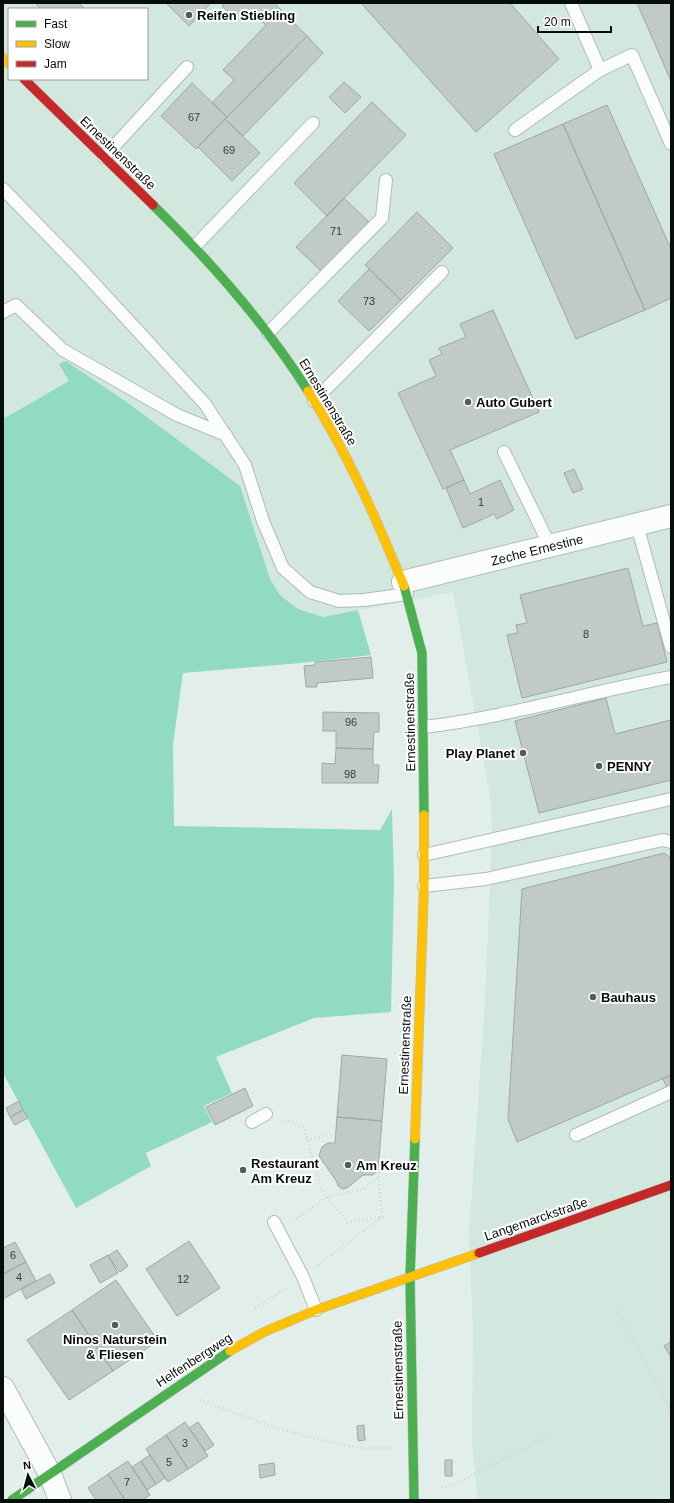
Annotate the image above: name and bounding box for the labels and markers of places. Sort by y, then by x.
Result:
place label: Reifen Stiebling [197,8,295,23]
marker: Reifen Stiebling [184,10,194,20]
place label: Auto Gubert [476,395,552,410]
marker: Auto Gubert [463,397,473,407]
place label: Play Planet [446,746,516,761]
marker: Play Planet [518,748,528,758]
place label: PENNY [607,759,652,774]
marker: PENNY [594,761,604,771]
place label: Bauhaus [601,990,656,1005]
marker: Bauhaus [588,992,598,1002]
place label: Restaurant Am Kreuz [251,1156,320,1186]
place label: Am Kreuz [356,1158,417,1173]
marker: Am Kreuz [343,1160,353,1170]
marker: Restaurant Am Kreuz [238,1165,248,1175]
marker: Ninos Naturstein & Fliesen [110,1320,120,1330]
place label: Ninos Naturstein & Fliesen [63,1332,167,1362]

